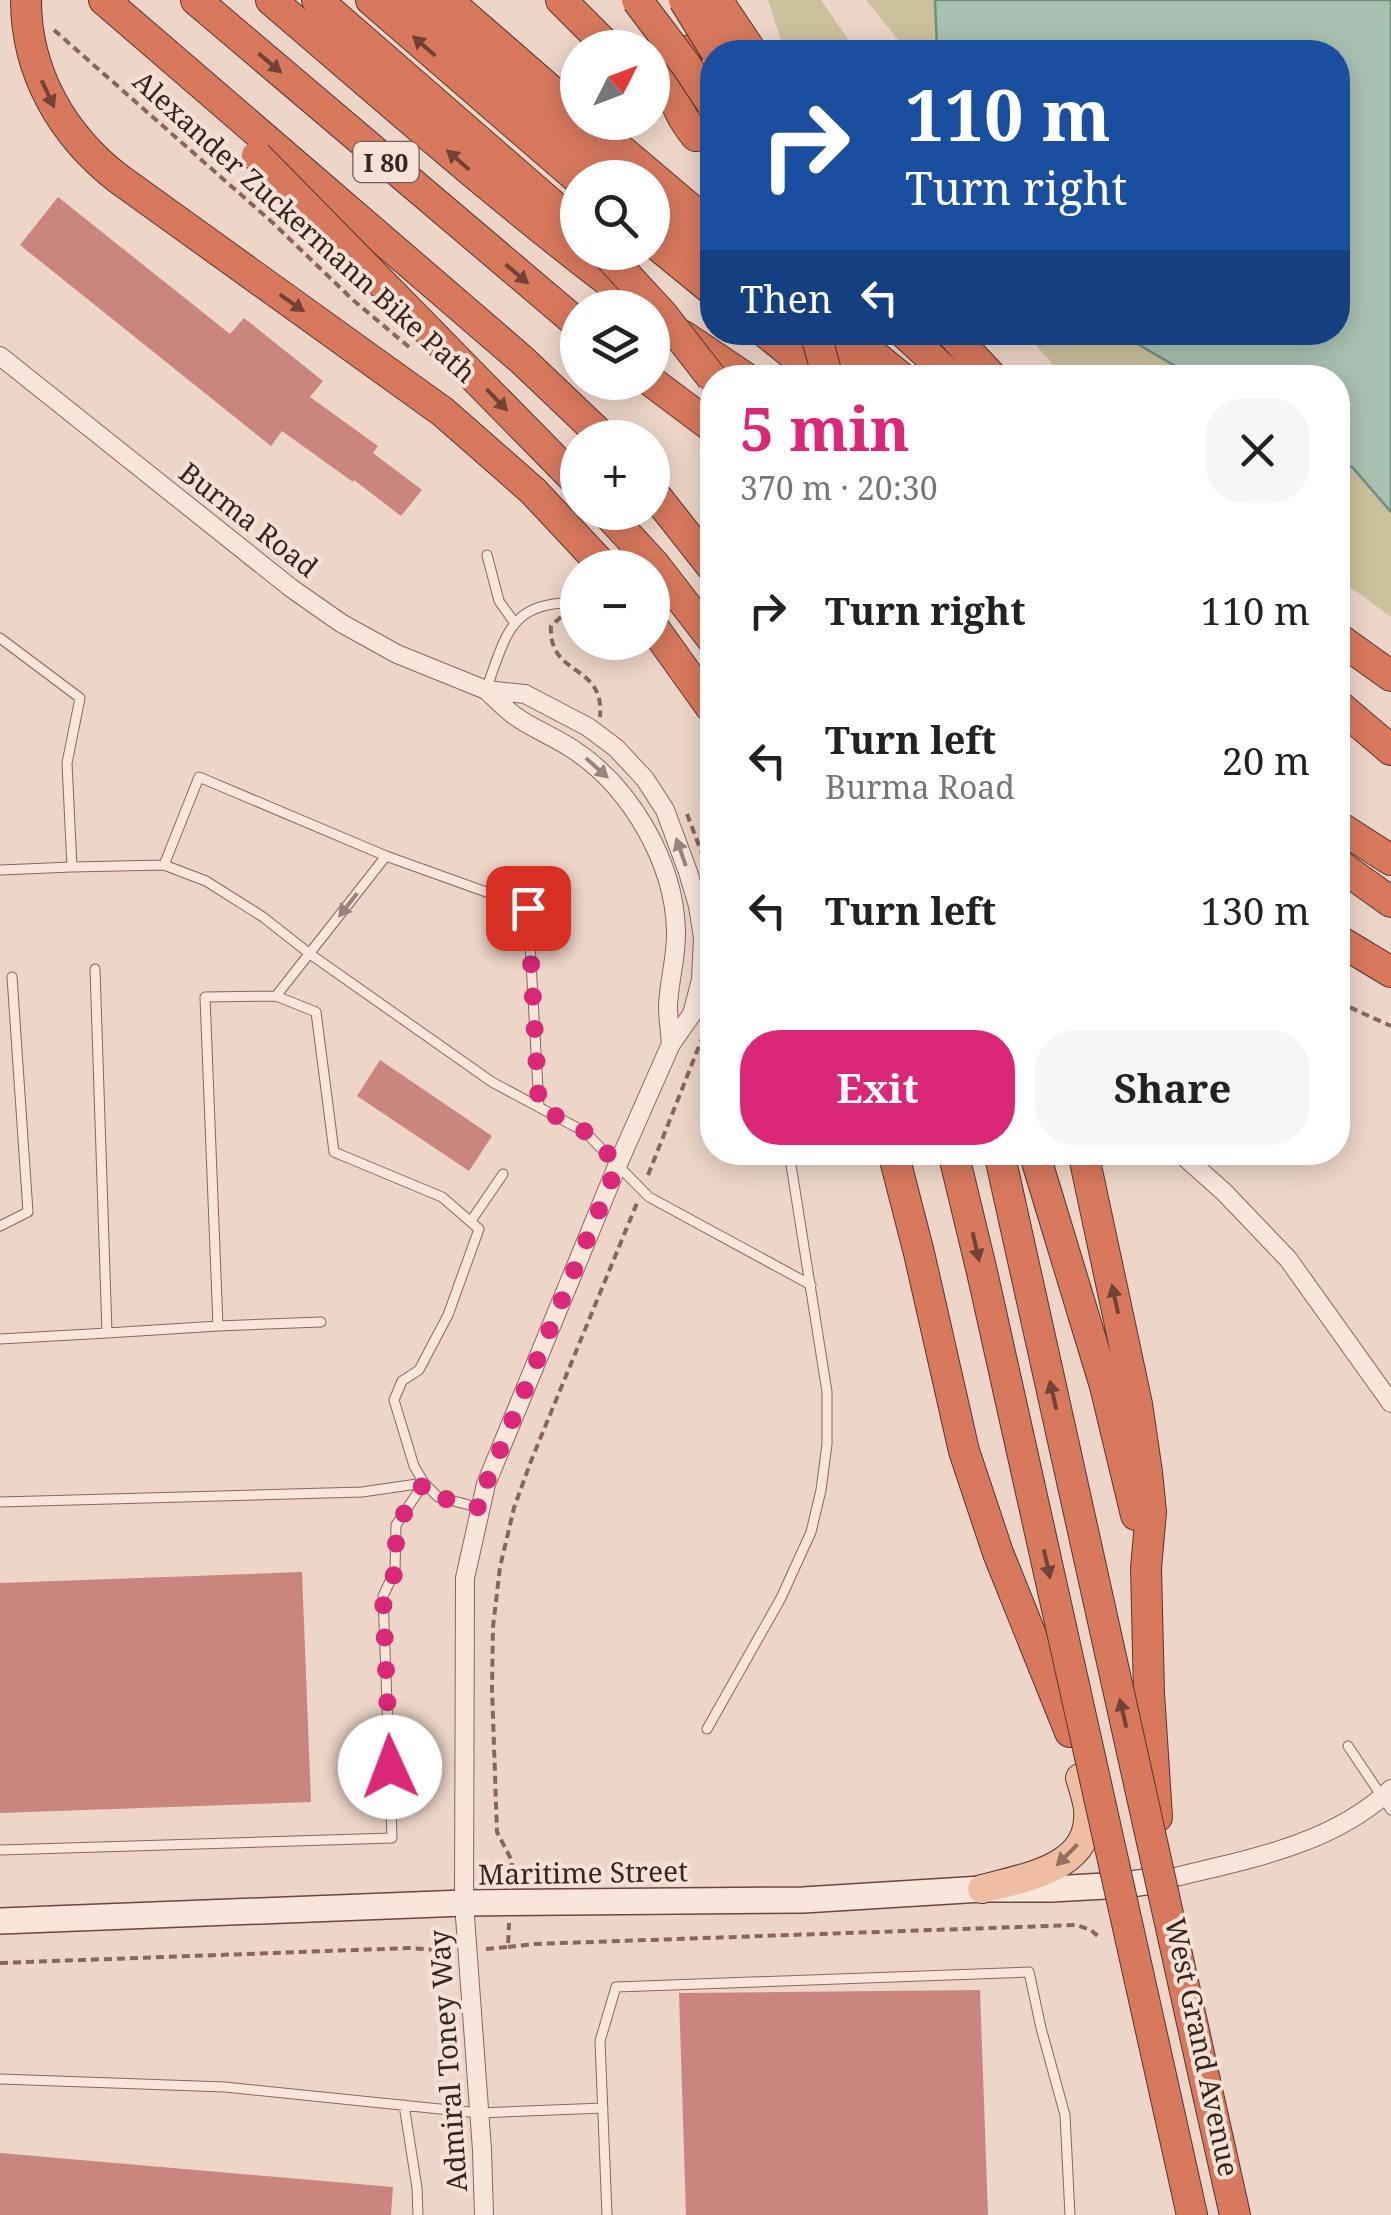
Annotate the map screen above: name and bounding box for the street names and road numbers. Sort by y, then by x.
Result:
street label: Alexander Zuckermann Bike Path [125,62,485,390]
road number: I 80 [354,142,418,182]
street label: Burma Road [172,453,326,585]
street label: Maritime Street [478,1851,688,1893]
street label: West Grand Avenue [1157,1914,1249,2180]
street label: Admiral Toney Way [419,1929,475,2193]

